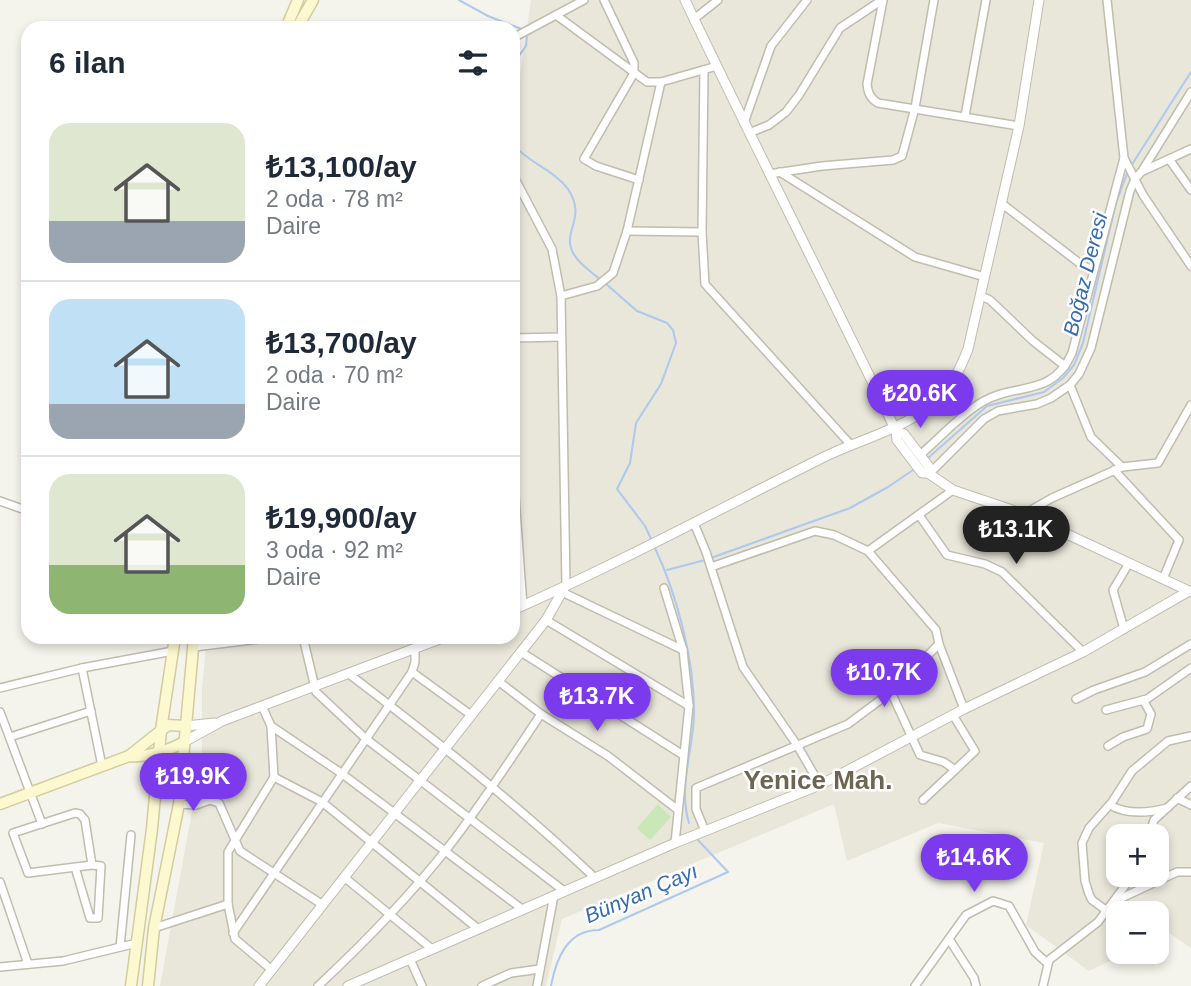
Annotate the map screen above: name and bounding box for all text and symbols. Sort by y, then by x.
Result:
icon: filters [454,44,492,82]
text: 6 ilan [49,46,126,79]
text: ₺13,100/ay [266,150,417,183]
icon: home [105,151,189,235]
text: 2 oda · 78 m² [266,186,403,212]
water label: Boğaz Deresi [1059,209,1112,338]
text: Daire [266,213,321,239]
text: ₺13,700/ay [266,326,417,359]
icon: home [105,327,189,411]
text: 2 oda · 70 m² [266,362,403,388]
pin: ₺20.6K [863,370,977,430]
text: ₺20.6K [883,380,957,406]
text: Daire [266,389,321,415]
text: ₺19,900/ay [266,501,417,534]
icon: home [105,502,189,586]
pin: ₺13.1K [959,506,1073,566]
text: ₺13.1K [979,516,1053,542]
text: 3 oda · 92 m² [266,537,403,563]
text: Daire [266,564,321,590]
pin: ₺10.7K [827,650,941,709]
text: ₺10.7K [847,659,921,685]
pin: ₺13.7K [540,674,654,733]
text: ₺13.7K [560,683,634,709]
pin: ₺19.9K [136,754,250,813]
text: ₺19.9K [156,763,230,789]
district label: Yenice Mah. [744,765,892,795]
map controls [1106,824,1169,964]
button: + [1106,824,1169,887]
pin: ₺14.6K [917,834,1031,894]
text: ₺14.6K [937,844,1011,870]
water label: Bünyan Çayı [581,859,701,927]
button: − [1106,901,1169,964]

